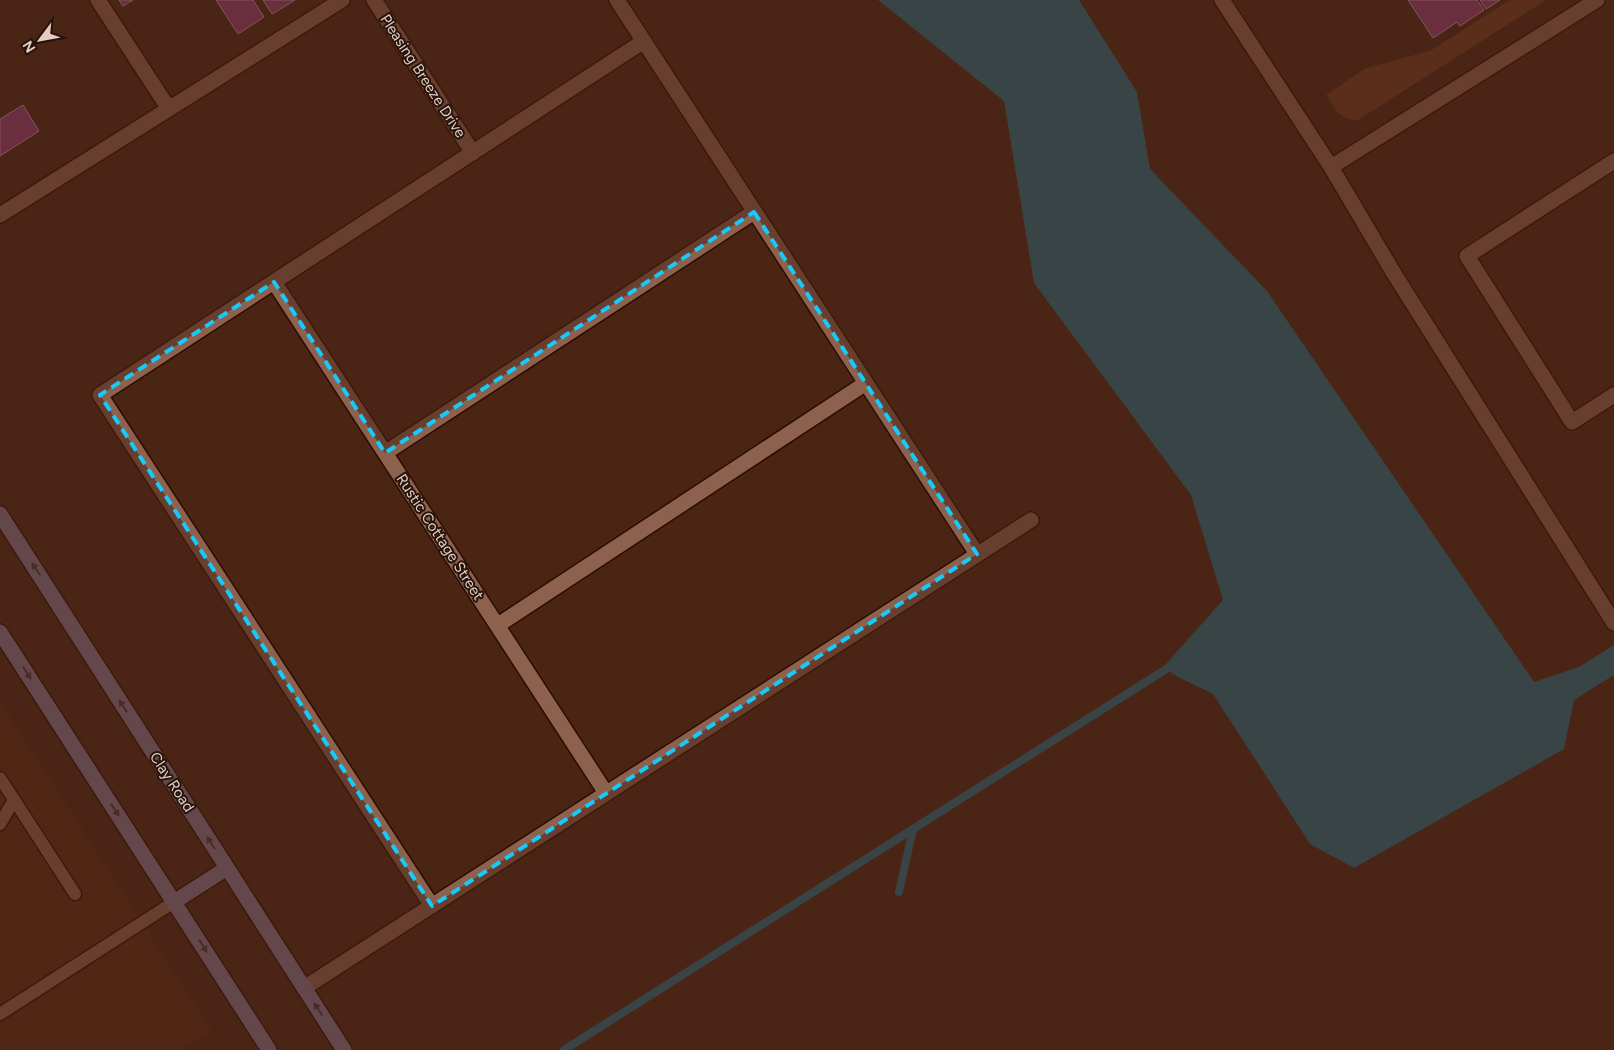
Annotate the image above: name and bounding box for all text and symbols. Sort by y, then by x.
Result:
street label: Pleasing Breeze Drive [376,11,470,141]
north arrow [15,15,65,65]
text: N [19,38,39,56]
street label: Rustic Cottage Street [392,471,488,604]
one-way arrow [31,563,40,576]
one-way arrow [22,667,31,680]
one-way arrow [119,700,128,713]
street label: Clay Road [146,749,198,815]
one-way arrow [110,803,120,816]
one-way arrow [207,836,216,849]
one-way arrow [198,940,208,953]
one-way arrow [313,1002,323,1016]

